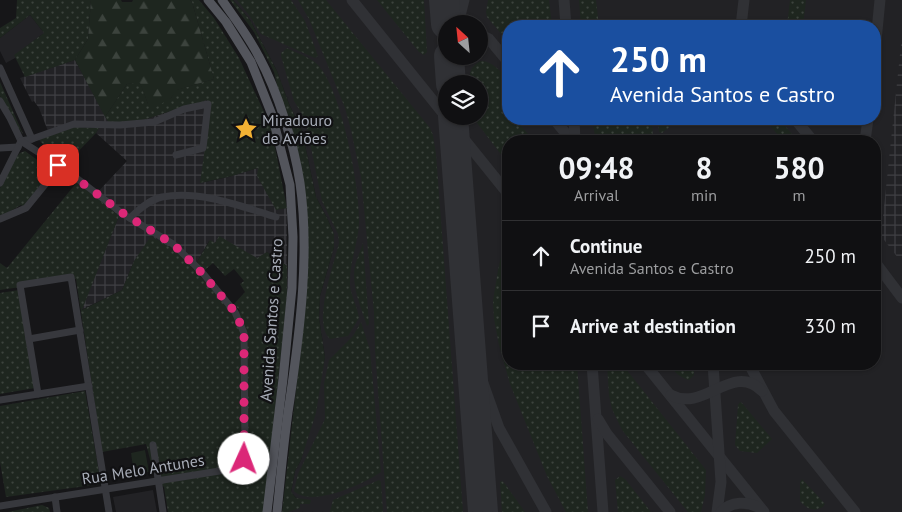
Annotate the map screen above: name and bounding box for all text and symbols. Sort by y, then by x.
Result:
north arrow [438,15,488,65]
map controls [438,15,488,125]
text: 250 m [610,36,707,82]
icon: ahead [527,40,592,105]
button: layers [438,75,488,125]
text: Avenida Santos e Castro [610,80,835,108]
place label: Miradouro de Aviões [262,110,332,148]
place icon: Miradouro de Aviões [233,116,259,142]
pin [37,144,79,186]
text: 09:48 [558,148,635,187]
text: 8 [696,148,713,187]
text: 580 [773,148,825,187]
icon: arrive [44,151,72,179]
text: Arrival [574,185,619,205]
text: min [691,185,717,205]
text: m [793,185,806,205]
text: Continue [570,234,642,258]
street label: Avenida Santos e Castro [255,238,287,402]
icon: ahead [527,242,555,270]
text: 250 m [804,244,856,268]
text: Avenida Santos e Castro [570,258,734,278]
icon: arrive [527,312,555,340]
text: Arrive at destination [570,314,736,338]
text: 330 m [804,314,856,338]
position arrow [217,432,269,484]
street label: Rua Melo Antunes [80,449,206,489]

